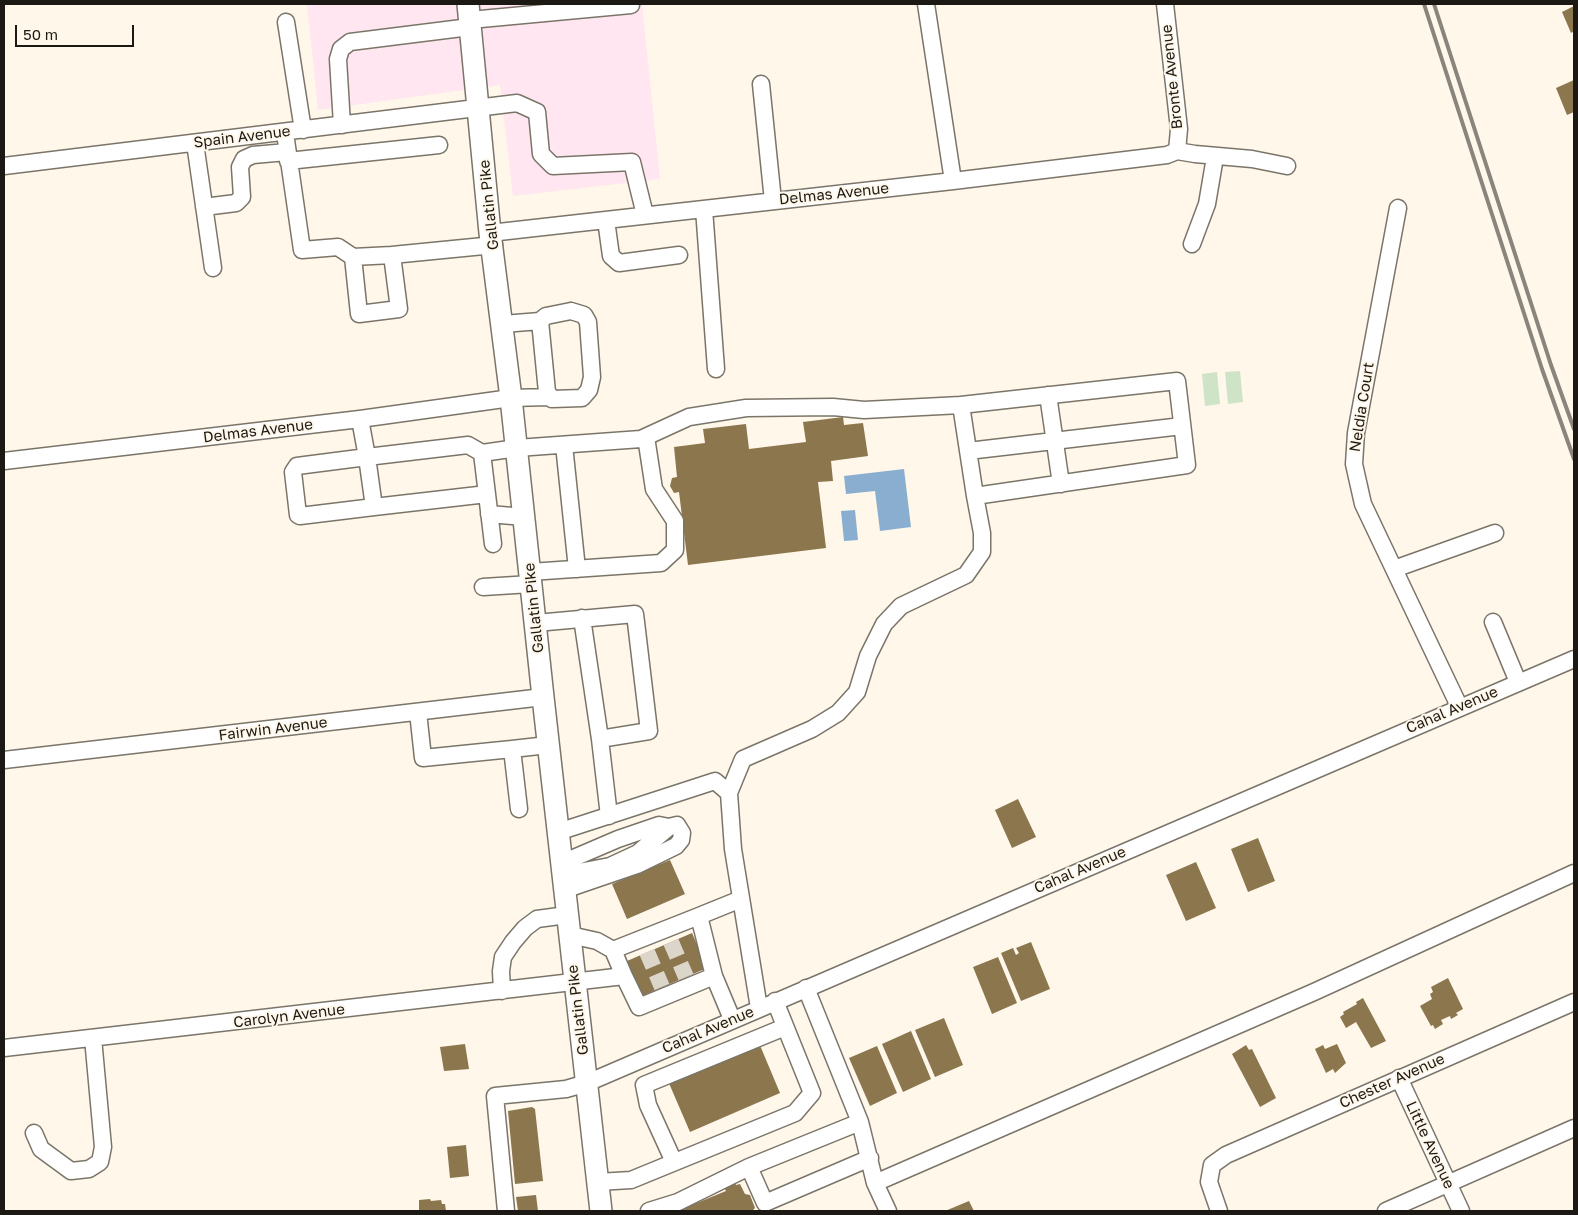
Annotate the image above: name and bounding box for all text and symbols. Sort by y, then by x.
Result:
scale bar [18,15,136,47]
street label: Bronte Avenue [1158,24,1186,130]
text: 50 m [23,25,58,43]
street label: Spain Avenue [193,122,291,152]
street label: Gallatin Pike [475,159,503,251]
street label: Delmas Avenue [778,179,890,209]
street label: Neldia Court [1346,361,1378,453]
street label: Delmas Avenue [202,415,314,447]
street label: Gallatin Pike [520,562,548,654]
street label: Cahal Avenue [1403,683,1501,737]
street label: Fairwin Avenue [218,713,328,745]
street label: Cahal Avenue [1031,843,1129,897]
street label: Gallatin Pike [564,964,592,1056]
street label: Carolyn Avenue [232,1000,346,1032]
street label: Cahal Avenue [659,1003,757,1057]
street label: Chester Avenue [1337,1050,1447,1112]
street label: Little Avenue [1402,1098,1458,1192]

